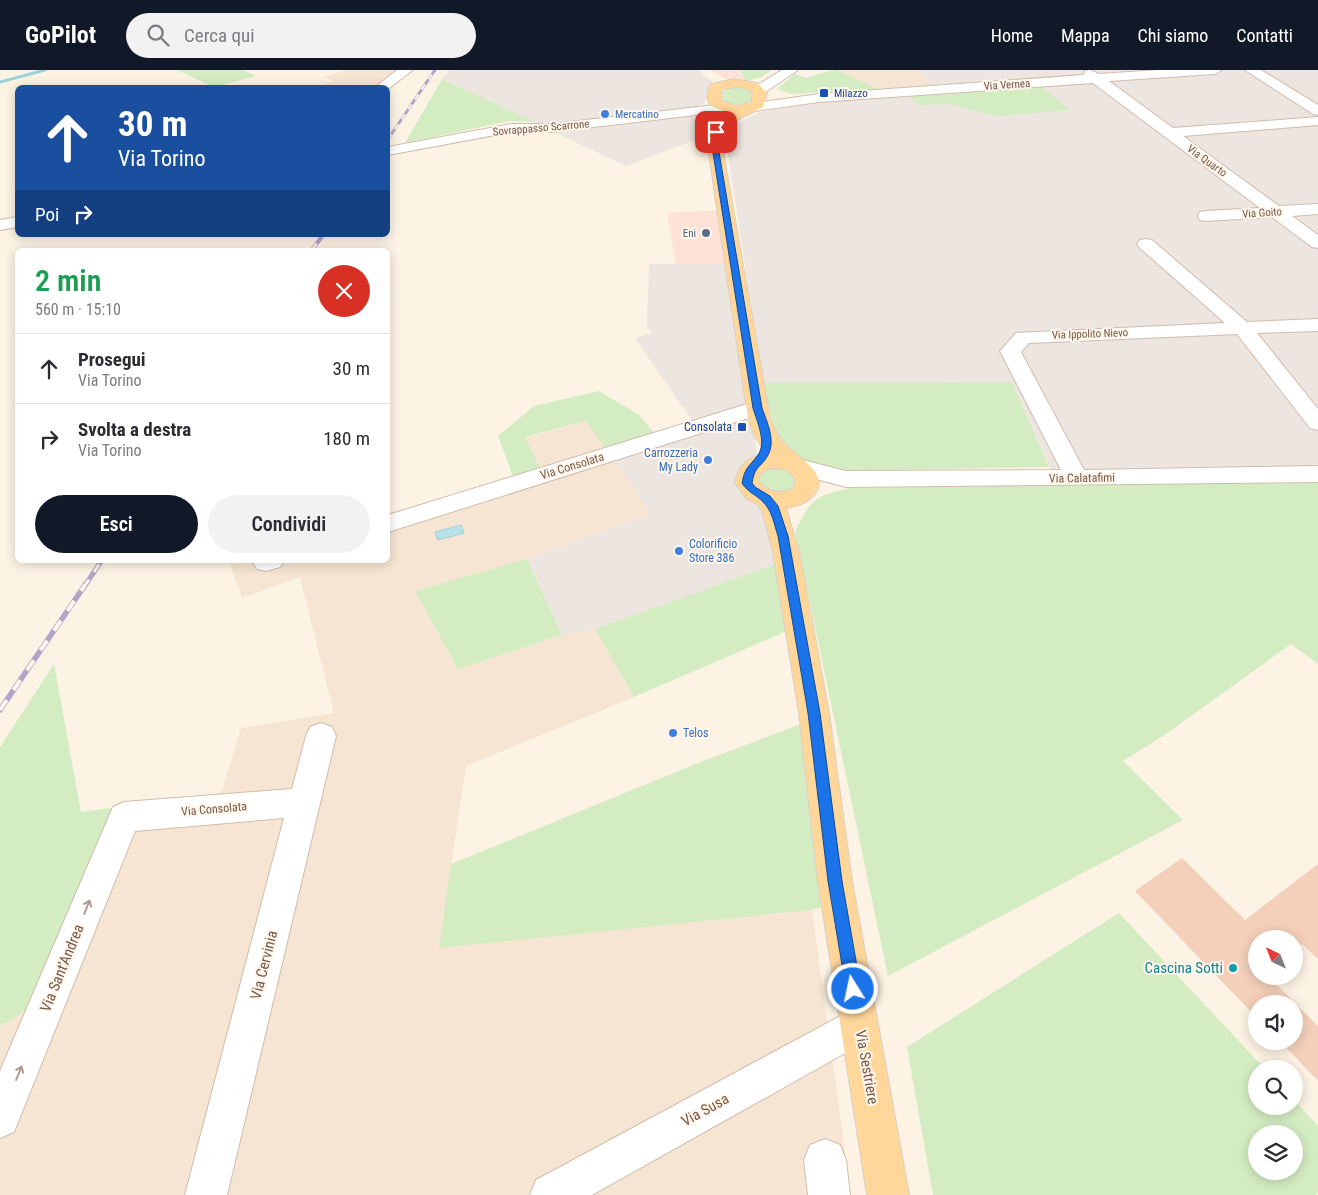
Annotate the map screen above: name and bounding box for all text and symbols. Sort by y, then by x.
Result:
search box [126,13,476,58]
text: GoPilot [25,21,96,49]
icon: search [144,21,172,49]
text: Cerca qui [184,24,255,47]
text: Home [991,25,1033,46]
text: Mappa [1061,25,1110,46]
text: Chi siamo [1138,25,1208,46]
text: Contatti [1236,25,1293,46]
street label: Via Vernea [983,77,1031,93]
marker: Milazzo [818,87,830,99]
place label: Milazzo [834,87,868,100]
text: 30 m [118,104,187,145]
icon: ahead [35,105,100,170]
marker: Mercatino [599,108,611,120]
place label: Mercatino [615,108,659,121]
pin [695,111,737,153]
street label: Sovrappasso Scarrone [492,117,590,139]
icon: arrive [702,118,730,146]
street label: Via Quarto [1185,142,1230,180]
text: Via Torino [118,146,205,171]
icon: right [69,200,97,228]
text: Poi [35,203,59,226]
street label: Via Goito [1242,205,1283,221]
place label: Eni [683,227,696,240]
marker: Eni [700,227,712,239]
text: 2 min [35,263,101,298]
button: close [318,265,370,317]
text: 560 m · 15:10 [35,300,121,319]
street label: Via Ippolito Nievo [1052,326,1129,342]
text: Prosegui [78,348,146,371]
icon: ahead [35,355,63,383]
text: 30 m [333,357,370,380]
text: Via Torino [78,371,142,390]
text: Svolta a destra [78,418,191,441]
place label: Consolata [684,420,732,434]
marker: Consolata [736,421,748,433]
icon: right [35,425,63,453]
text: 180 m [323,427,370,450]
text: Via Torino [78,441,142,460]
place label: Carrozzeria My Lady [644,446,698,474]
street label: Via Consolata [538,450,606,482]
marker: Carrozzeria My Lady [702,454,714,466]
street label: Via Calatafimi [1049,470,1115,486]
button: Esci [35,495,198,553]
button: Condividi [208,495,370,553]
place label: Colorificio Store 386 [689,537,737,565]
marker: Colorificio Store 386 [673,545,685,557]
place label: Telos [683,726,709,740]
marker: Telos [667,727,679,739]
street label: Via Consolata [181,799,248,819]
one-way arrow [83,900,92,915]
street label: Via Sant'Andrea [36,922,88,1014]
street label: Via Cervinia [247,929,281,1001]
north arrow [1248,930,1302,985]
map controls [1248,930,1303,1180]
place label: Cascina Sotti [1145,959,1223,977]
position arrow [826,962,878,1014]
marker: Cascina Sotti [1227,962,1239,974]
button: sound [1248,995,1303,1050]
street label: Via Sestriere [852,1028,882,1106]
button: search [1248,1060,1303,1115]
one-way arrow [14,1066,24,1081]
street label: Via Susa [678,1090,732,1130]
button: layers [1248,1125,1303,1180]

